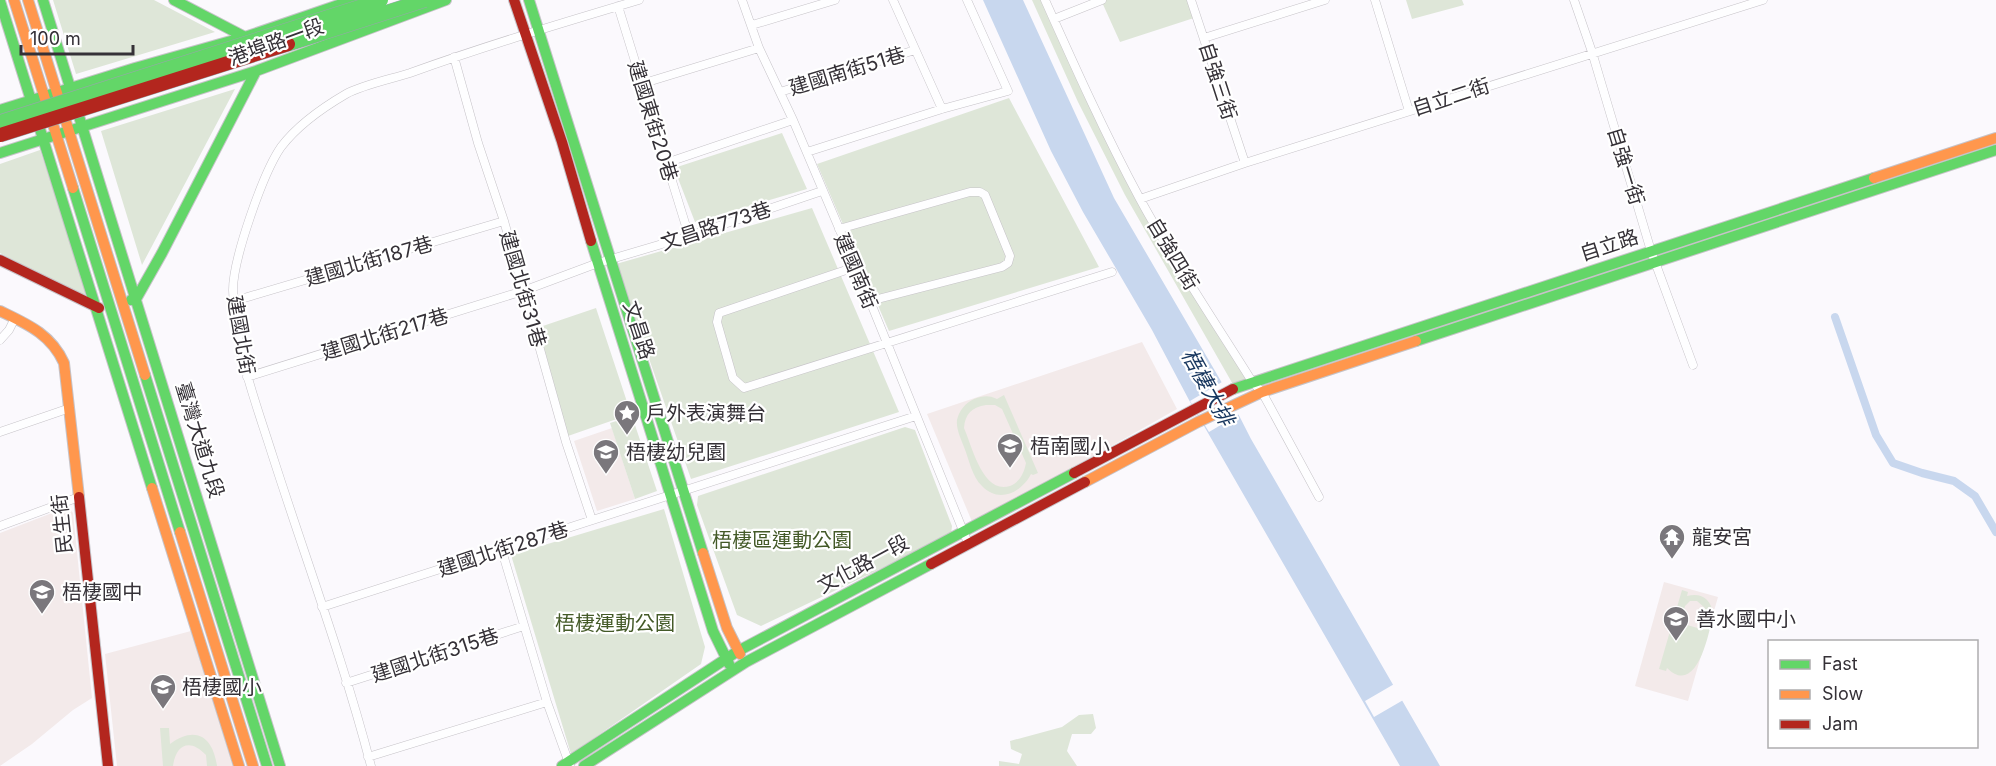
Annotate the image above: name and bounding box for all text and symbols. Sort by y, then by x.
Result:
street label: 港埠路一段 [225,14,327,70]
scale bar [21,18,134,56]
text: 100 m [30,28,81,49]
street label: 自強三街 [1194,39,1242,123]
street label: 建國南街51巷 [786,42,908,100]
street label: 建國東街20巷 [623,58,683,184]
street label: 自立二街 [1409,73,1493,121]
street label: 自強一街 [1603,124,1649,208]
street label: 文昌路773巷 [658,197,774,255]
street label: 自強四街 [1142,214,1204,294]
street label: 自立路 [1577,224,1641,266]
street label: 建國北街31巷 [495,228,551,350]
street label: 建國南街 [829,229,883,313]
street label: 建國北街187巷 [302,231,436,291]
street label: 建國北街 [222,294,260,376]
street label: 文昌路 [618,298,660,362]
street label: 建國北街217巷 [319,303,451,365]
water label: 梧棲大排 [1177,344,1241,432]
street label: 臺灣大道九段 [171,379,229,501]
place icon: 戶外表演舞台 [612,398,642,436]
place label: 戶外表演舞台 [646,401,766,425]
school or university icon: 梧南國小 [995,431,1025,469]
place label: 梧南國小 [1030,434,1110,458]
school or university icon: 梧棲幼兒園 [591,437,621,475]
place label: 梧棲幼兒園 [626,440,726,464]
street label: 民生街 [47,493,77,555]
street label: 建國北街287巷 [435,517,571,581]
temple icon: 龍安宮 [1657,522,1687,560]
place label: 龍安宮 [1692,525,1752,549]
park label: 梧棲區運動公園 [712,528,852,552]
street label: 文化路一段 [813,530,913,598]
school or university icon: 梧棲國中 [27,577,57,615]
place label: 梧棲國中 [62,580,142,604]
school or university icon: 善水國中小 [1661,604,1691,642]
place label: 善水國中小 [1696,607,1796,631]
park label: 梧棲運動公園 [555,611,675,635]
street label: 建國北街315巷 [368,623,502,687]
legend [1768,640,1978,748]
text: Fast [1822,653,1858,674]
school or university icon: 梧棲國小 [148,672,178,710]
place label: 梧棲國小 [182,675,262,699]
text: Slow [1822,683,1863,704]
text: Jam [1822,713,1858,734]

